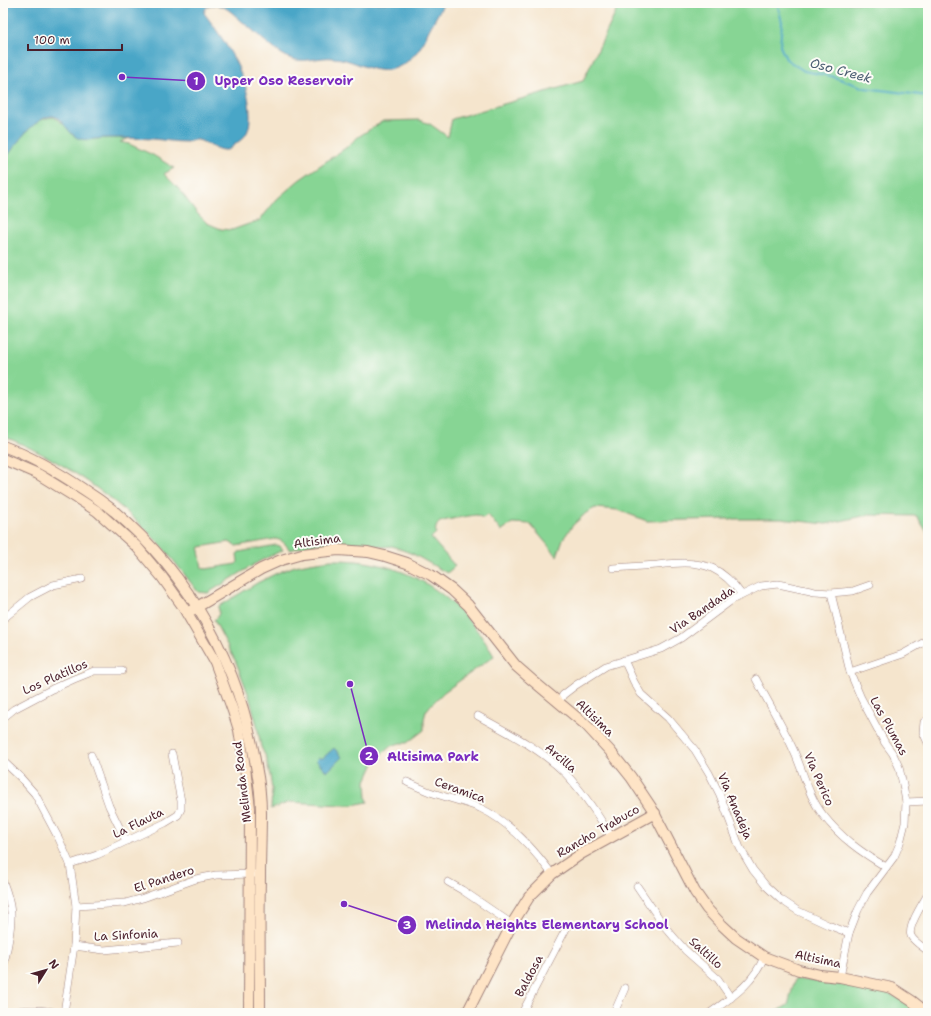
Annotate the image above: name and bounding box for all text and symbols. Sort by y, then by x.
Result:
scale bar [28,26,122,52]
text: 100 m [34,32,70,48]
water label: Oso Creek [808,54,874,87]
callout: Upper Oso Reservoir [186,68,361,93]
text: Upper Oso Reservoir [215,72,353,89]
text: 1 [193,73,199,89]
street label: Altisima [293,530,342,552]
street label: Via Bandada [667,582,738,638]
street label: Los Platillos [20,655,90,698]
street label: Las Plumas [866,694,912,758]
street label: Altisima [573,696,618,740]
street label: Melinda Road [229,740,255,823]
street label: Arcilla [542,740,581,777]
callout: Altisima Park [359,744,487,769]
text: 2 [365,748,374,764]
text: Altisima Park [387,748,479,765]
street label: Via Perico [800,750,838,808]
street label: Via Anadeja [714,770,756,842]
street label: Ceramica [432,773,488,807]
street label: Rancho Trabuco [554,801,642,861]
street label: La Flauta [110,804,167,842]
street label: El Pandero [132,862,196,896]
callout: Melinda Heights Elementary School [397,912,676,937]
text: Melinda Heights Elementary School [425,916,669,933]
text: 3 [403,917,411,933]
street label: La Sinfonia [93,925,159,945]
street label: Saltillo [686,934,726,972]
street label: Altisima [793,946,843,972]
north arrow [26,950,66,990]
street label: Baldosa [511,952,547,1000]
text: N [45,956,62,973]

